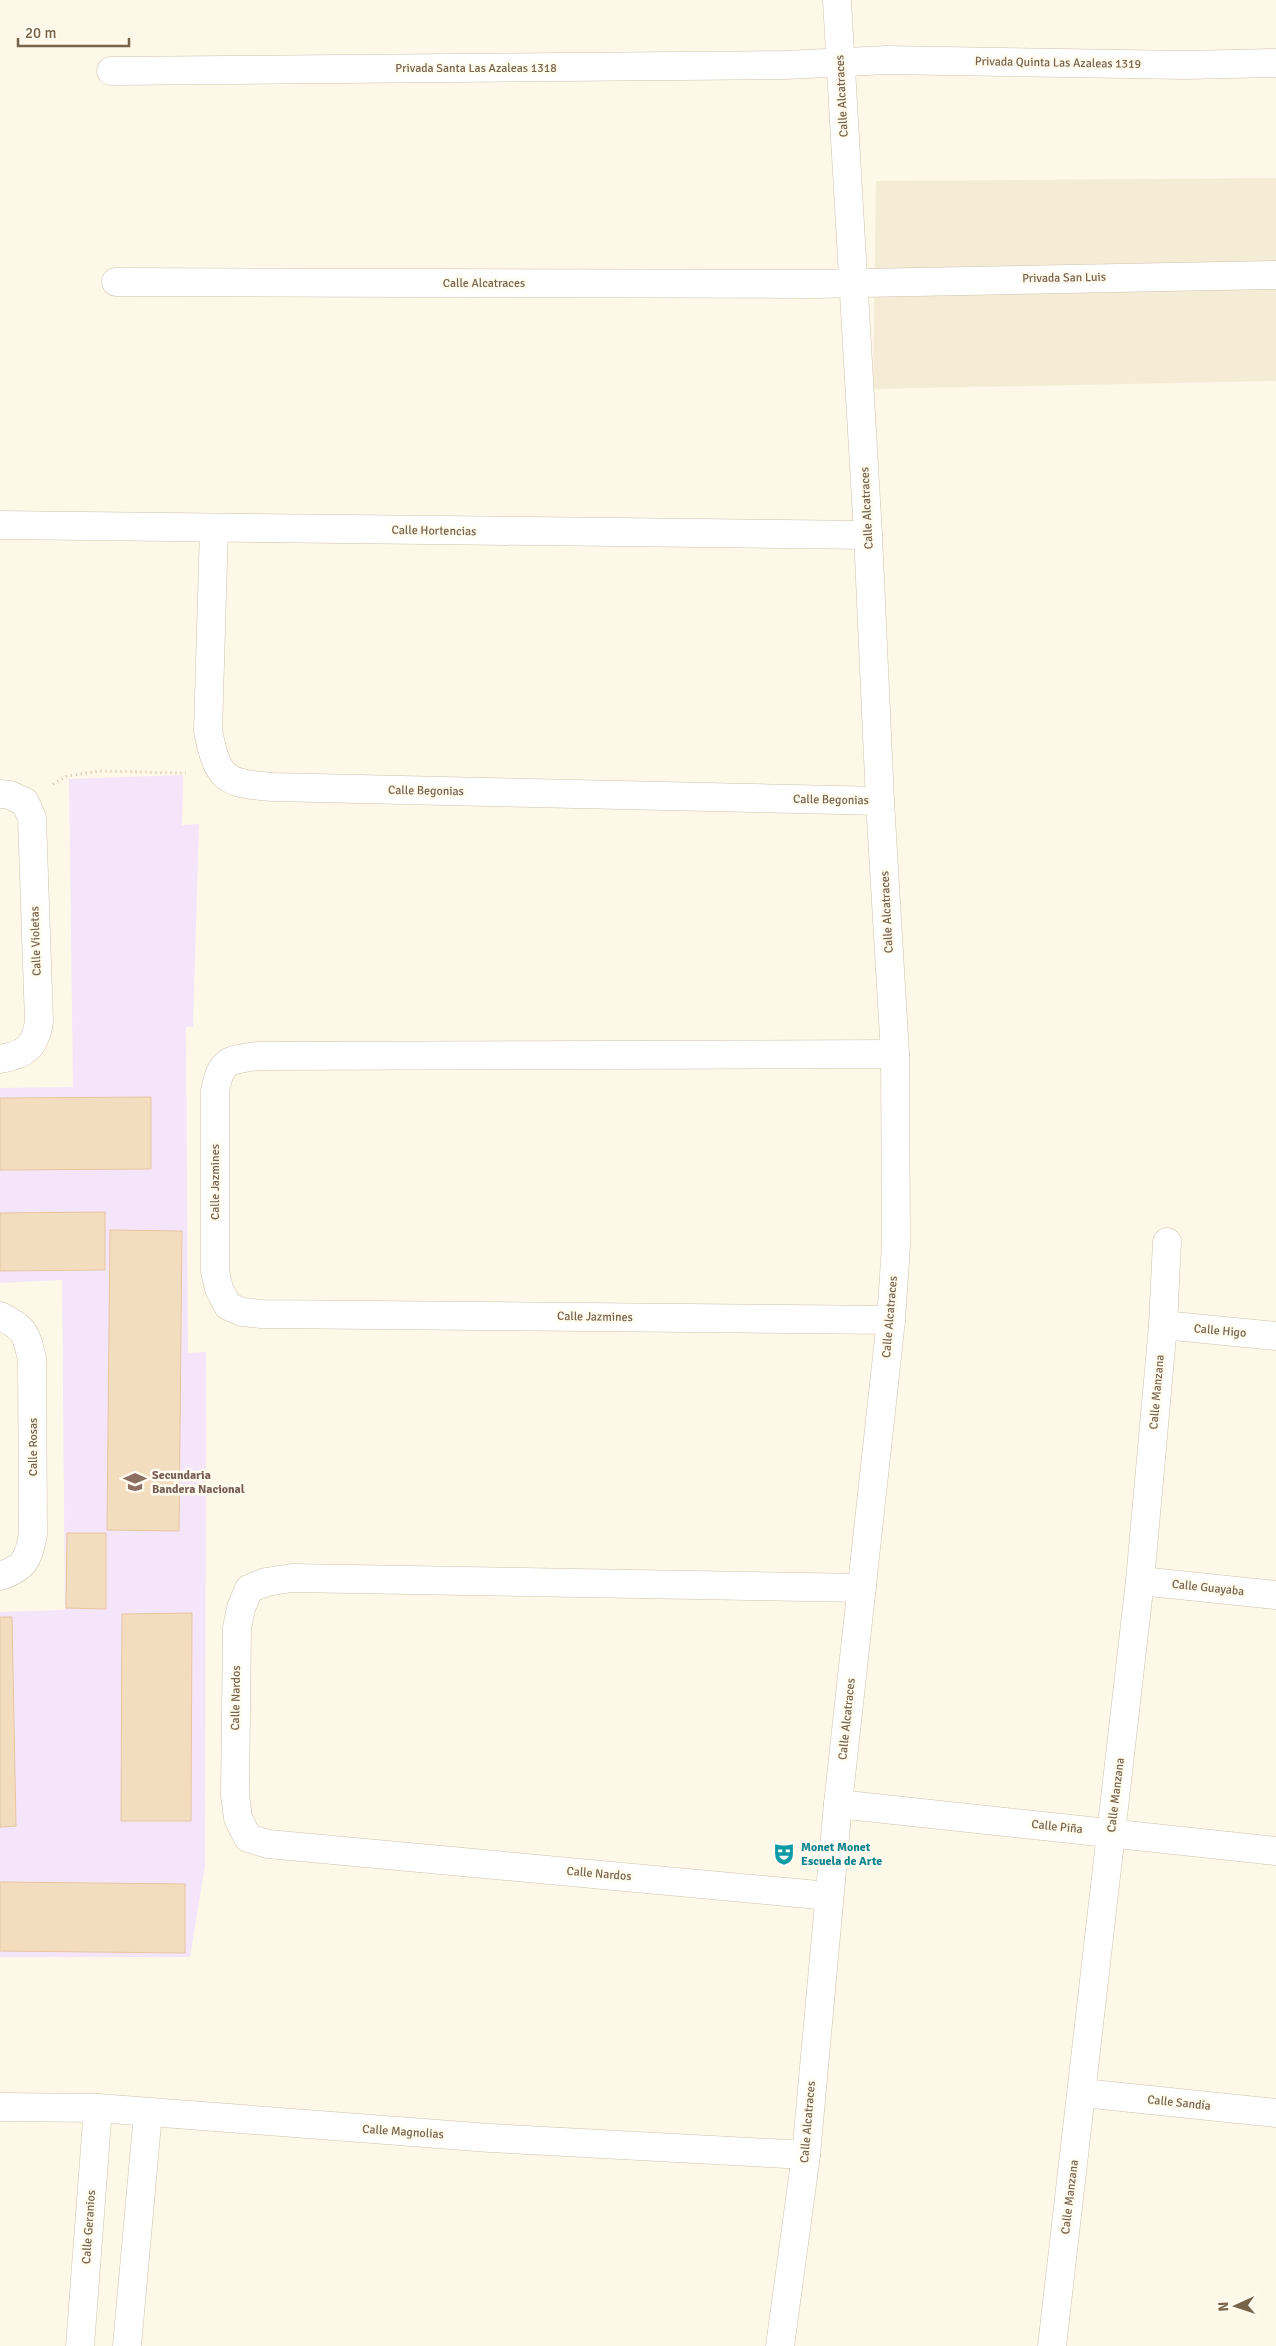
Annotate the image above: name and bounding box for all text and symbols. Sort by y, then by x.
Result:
scale bar [18,15,129,47]
text: 20 m [25,24,56,42]
street label: Calle Alcatraces [832,54,852,138]
street label: Privada Quinta Las Azaleas 1319 [975,54,1141,72]
street label: Privada Santa Las Azaleas 1318 [395,61,557,76]
street label: Privada San Luis [1022,270,1106,286]
street label: Calle Alcatraces [443,276,525,291]
street label: Calle Alcatraces [857,466,877,550]
street label: Calle Hortencias [392,523,476,539]
street label: Calle Begonias [388,783,464,799]
street label: Calle Begonias [793,792,869,808]
street label: Calle Alcatraces [877,870,897,954]
street label: Calle Violetas [27,906,45,976]
street label: Calle Jazmines [208,1144,223,1220]
street label: Calle Alcatraces [879,1275,901,1359]
street label: Calle Jazmines [557,1309,633,1325]
street label: Calle Higo [1193,1321,1247,1341]
street label: Calle Manzana [1146,1354,1168,1430]
street label: Calle Rosas [26,1418,41,1476]
place label: Secundaria Bandera Nacional [152,1468,245,1497]
school or university icon: Secundaria Bandera Nacional [122,1469,148,1495]
street label: Calle Guayaba [1171,1577,1245,1599]
street label: Calle Nardos [228,1665,244,1731]
street label: Calle Alcatraces [835,1677,859,1761]
street label: Calle Manzana [1104,1757,1128,1833]
street label: Calle Piña [1031,1817,1083,1837]
place label: Monet Monet Escuela de Arte [801,1840,882,1869]
theatre icon: Monet Monet Escuela de Arte [771,1841,797,1867]
street label: Calle Nardos [566,1864,632,1884]
street label: Calle Alcatraces [797,2080,819,2164]
street label: Calle Sandía [1147,2092,1211,2114]
street label: Calle Magnolias [362,2122,444,2142]
street label: Calle Manzana [1058,2159,1082,2235]
street label: Calle Geranios [79,2190,99,2264]
north arrow [1211,2281,1261,2331]
text: N [1215,2301,1232,2312]

